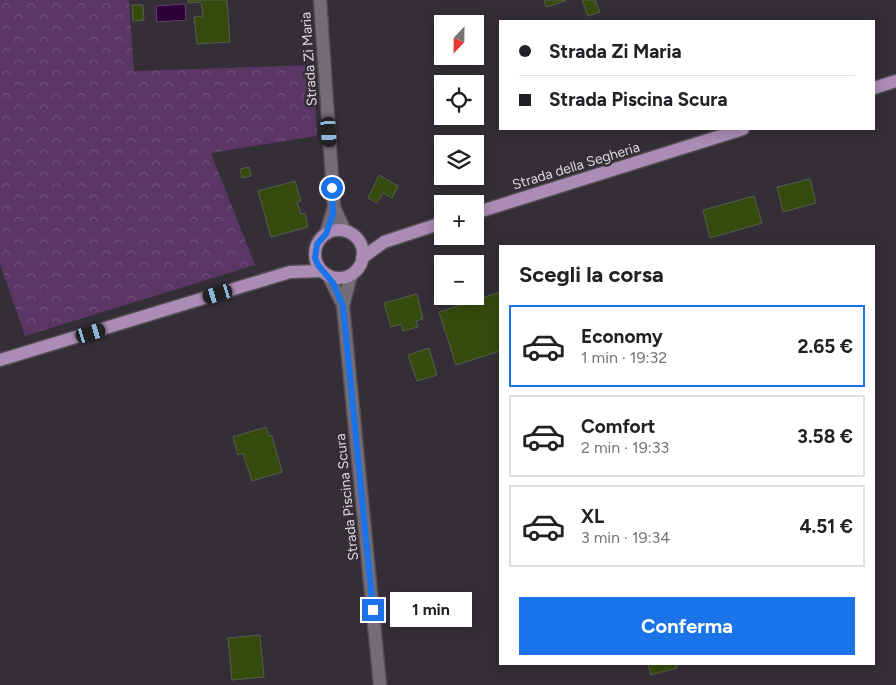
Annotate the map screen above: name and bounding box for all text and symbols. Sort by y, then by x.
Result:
street label: Strada Zi Maria [297,11,321,107]
north arrow [434,15,484,65]
map controls [434,15,484,305]
text: Strada Zi Maria [549,40,682,63]
button: locate [434,75,484,125]
text: Strada Piscina Scura [549,88,728,111]
car [320,117,337,147]
button: layers [434,135,484,185]
street label: Strada della Segheria [510,139,642,193]
route start [321,177,343,199]
button: + [434,195,484,245]
button: − [434,255,484,305]
text: Scegli la corsa [519,261,664,288]
car [201,282,234,306]
car [74,321,107,345]
icon: car [521,324,566,369]
text: Economy [581,325,663,348]
text: 2.65 € [798,335,853,358]
text: 1 min · 19:32 [581,348,667,367]
icon: car [521,414,566,459]
text: Comfort [581,415,656,438]
text: 3.58 € [797,425,853,448]
street label: Strada Piscina Scura [332,433,362,561]
text: 2 min · 19:33 [581,438,669,457]
icon: car [521,504,566,549]
text: XL [581,505,604,528]
text: 4.51 € [799,515,853,538]
text: 3 min · 19:34 [581,528,670,547]
callout: 1 min [390,592,473,628]
button: Conferma [519,597,855,655]
route end [362,599,384,621]
text: 1 min [412,600,450,619]

